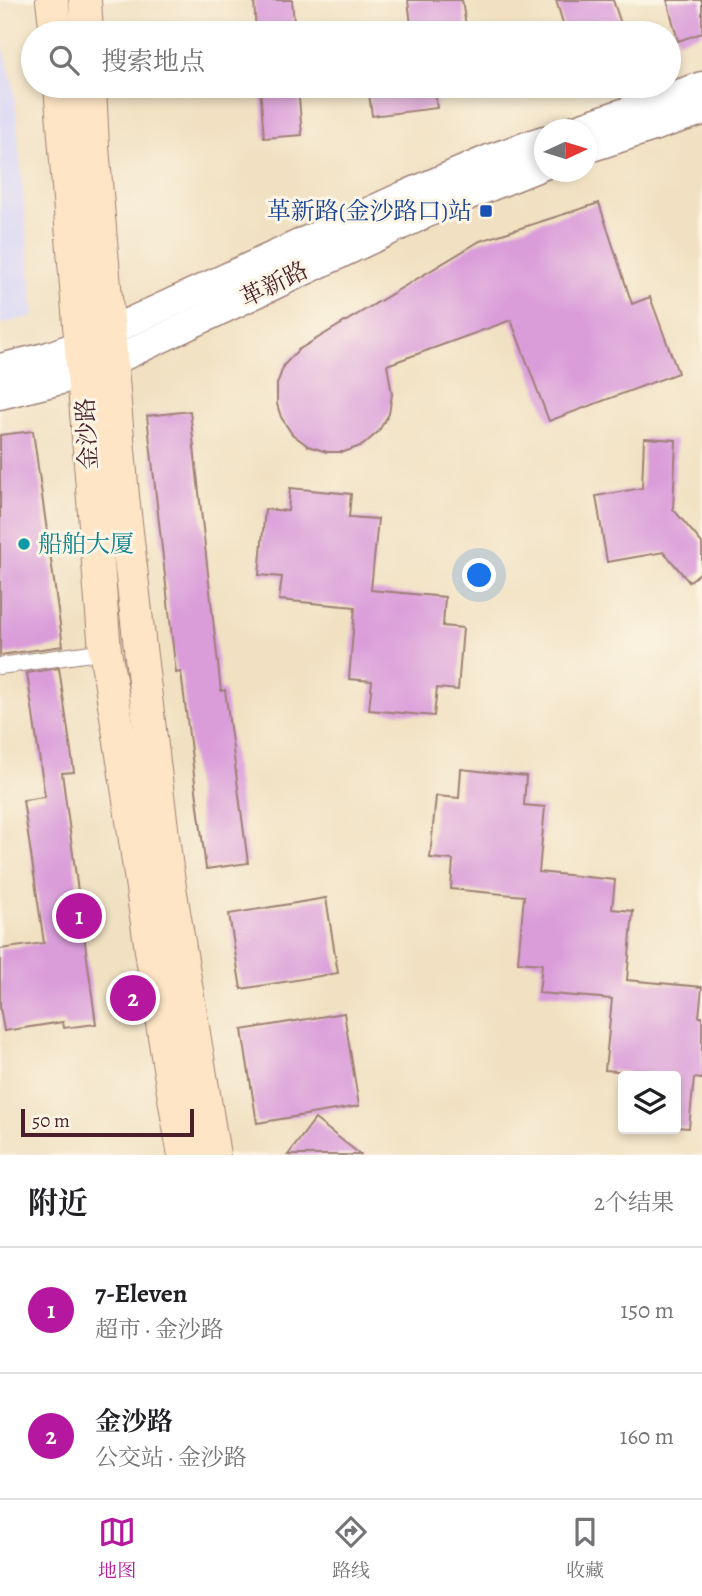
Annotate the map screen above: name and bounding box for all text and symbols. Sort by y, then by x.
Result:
search box [21,21,681,98]
icon: search [45,41,83,79]
text: 搜索地点 [101,44,205,79]
north arrow [534,119,597,182]
place label: 革新路(金沙路口)站 [267,195,472,227]
marker: 革新路(金沙路口)站 [478,203,494,219]
street label: 革新路 [235,254,313,314]
street label: 金沙路 [69,397,105,471]
place label: 船舶大厦 [38,528,134,560]
marker: 船舶大厦 [16,536,32,552]
your location [462,558,496,592]
pin: 1 [56,890,102,942]
pin: 2 [110,972,156,1024]
map controls [618,1071,681,1134]
button: layers [618,1071,681,1134]
scale bar [21,1106,194,1138]
text: 50 m [32,1108,70,1134]
text: 附近 [28,1183,88,1223]
text: 2个结果 [594,1187,674,1218]
text: 7-Eleven [95,1276,187,1311]
text: 1 [47,1295,55,1326]
text: 150 m [620,1295,674,1326]
text: 超市 · 金沙路 [95,1314,224,1345]
text: 金沙路 [95,1404,173,1439]
text: 2 [45,1421,57,1452]
text: 160 m [620,1421,674,1452]
text: 公交站 · 金沙路 [95,1442,247,1473]
tab: 地图 [98,1513,136,1584]
tab: 路线 [332,1513,370,1584]
tab: 收藏 [566,1513,604,1584]

